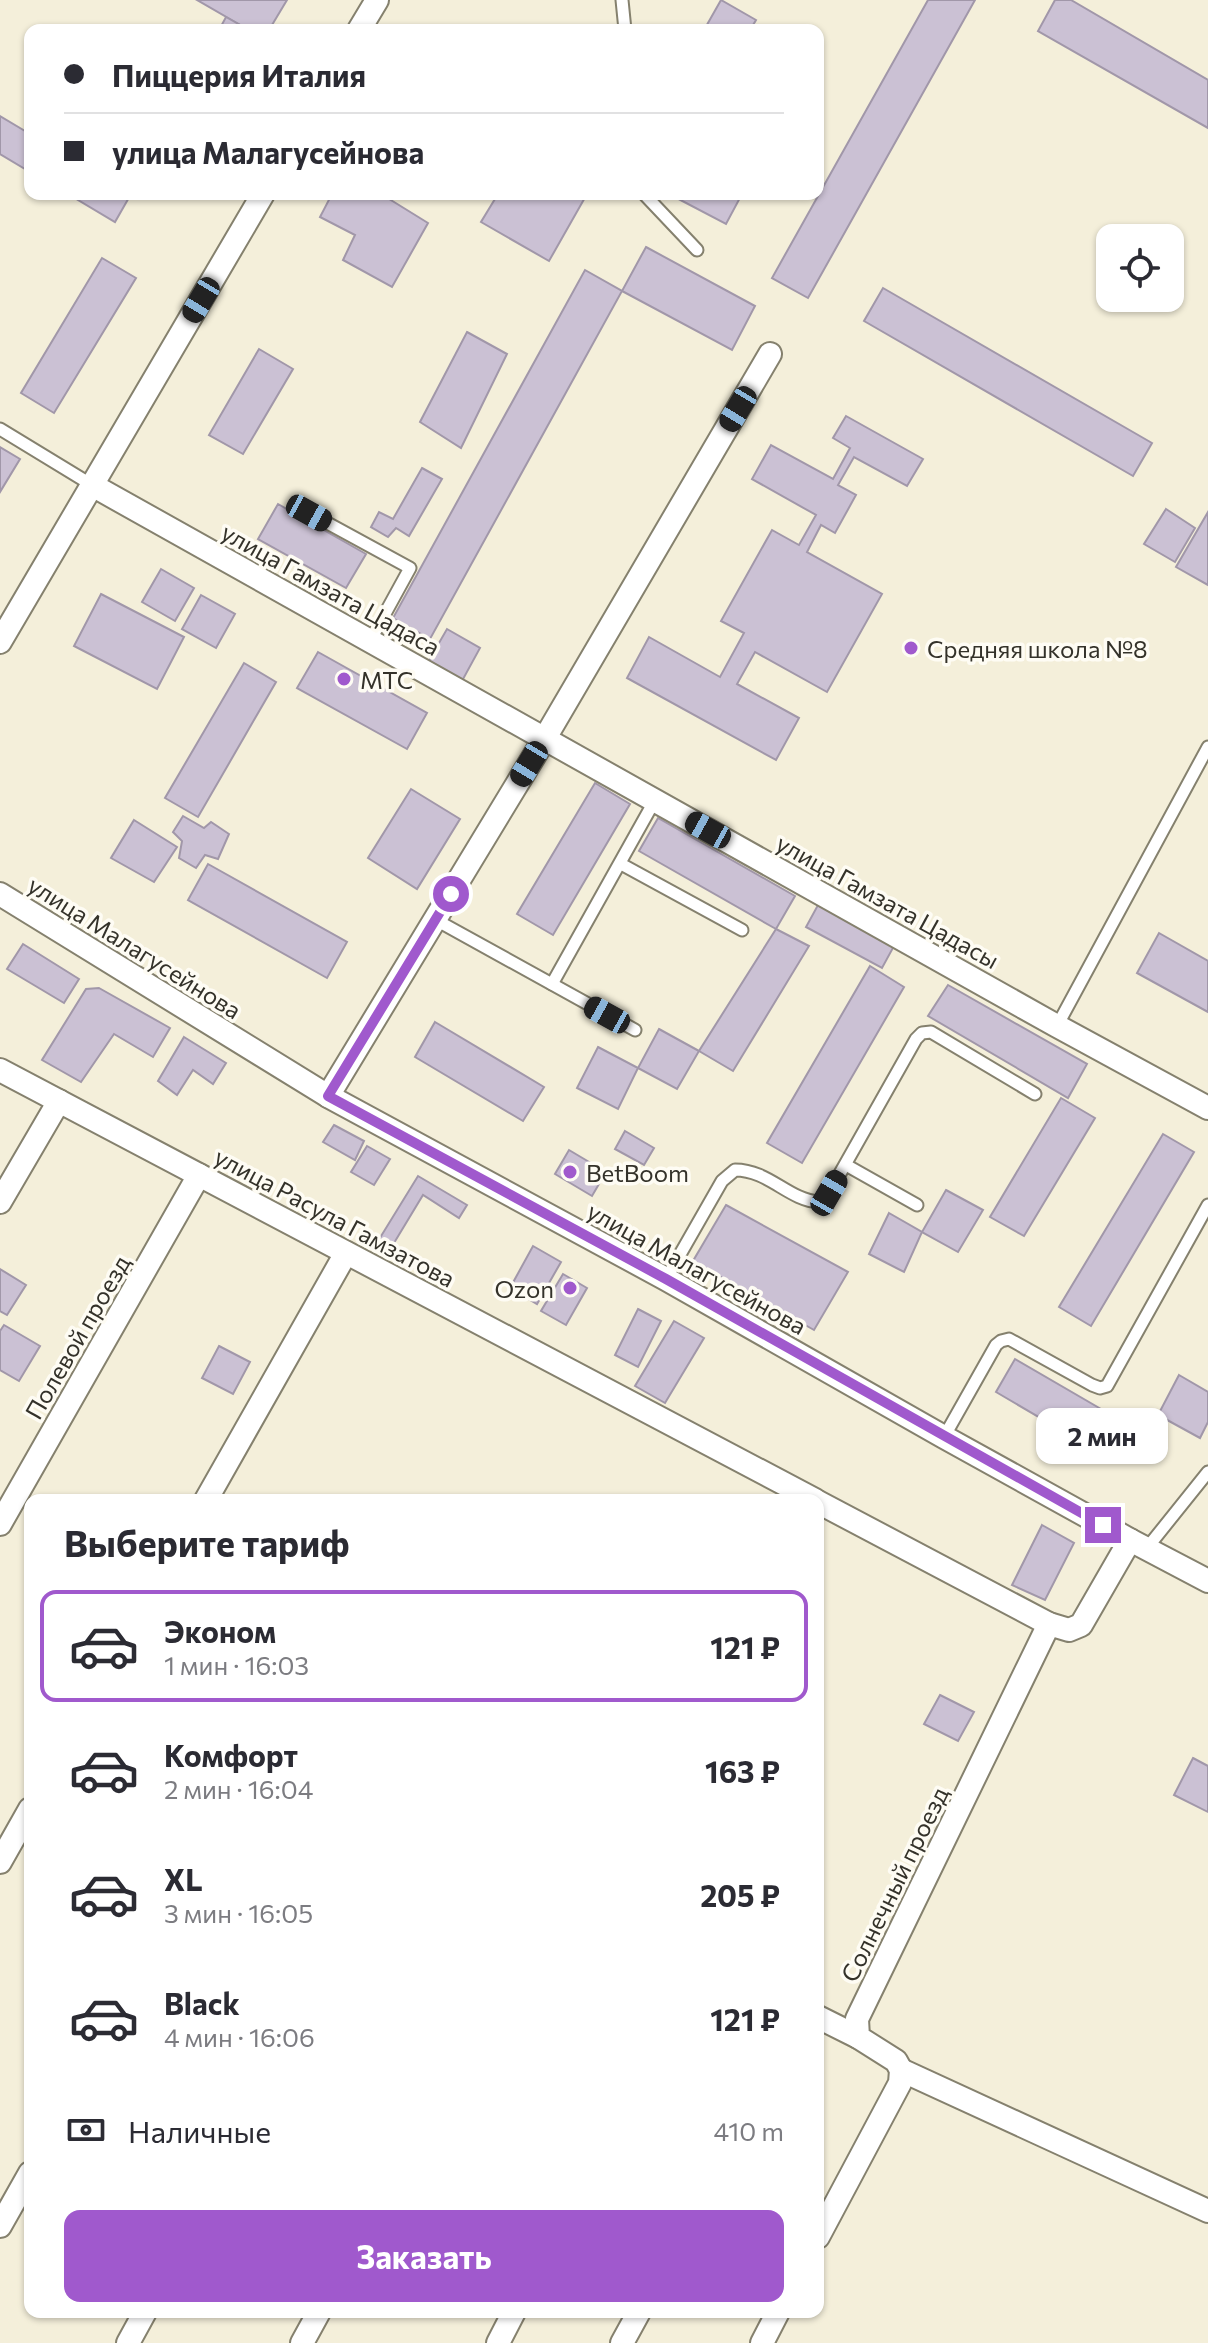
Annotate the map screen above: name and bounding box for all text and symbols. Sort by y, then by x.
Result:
text: Пиццерия Италия [112,56,366,93]
text: улица Малагусейнова [112,133,424,170]
map controls [1096,224,1184,312]
button: locate [1096,224,1184,312]
car [178,273,224,327]
car [715,382,761,436]
car [282,491,336,535]
street label: улица Гамзата Цадаса [217,517,445,661]
place label: Средняя школа №8 [927,634,1148,663]
marker: Средняя школа №8 [902,639,920,657]
place label: МТС [360,665,413,694]
marker: МТС [335,670,353,688]
car [506,737,552,791]
car [681,808,735,852]
street label: улица Гамзата Цадасы [772,828,1004,974]
street label: улица Малагусейнова [23,870,247,1024]
route start [433,876,469,912]
car [580,993,634,1037]
street label: улица Расула Гамзатова [210,1141,460,1293]
place label: BetBoom [586,1158,689,1187]
marker: BetBoom [561,1163,579,1181]
car [807,1166,851,1220]
street label: улица Малагусейнова [583,1196,811,1340]
street label: Полевой проезд [18,1250,136,1424]
place label: Ozon [494,1274,554,1303]
marker: Ozon [561,1279,579,1297]
callout: 2 мин [1037,1409,1169,1465]
text: 2 мин [1067,1420,1137,1451]
route end [1085,1507,1121,1543]
text: Выберите тариф [64,1520,349,1564]
icon: car [68,1610,140,1682]
text: Эконом [164,1612,276,1649]
text: 121 ₽ [710,1628,780,1665]
text: 1 мин · 16:03 [164,1649,309,1680]
icon: car [68,1734,140,1806]
text: Комфорт [164,1736,298,1773]
text: 163 ₽ [705,1752,780,1789]
text: 2 мин · 16:04 [164,1773,313,1804]
street label: Солнечный проезд [834,1782,954,1986]
icon: car [68,1858,140,1930]
text: XL [164,1860,203,1897]
text: 205 ₽ [700,1876,780,1913]
text: 3 мин · 16:05 [164,1897,313,1928]
icon: car [68,1982,140,2054]
text: Black [164,1984,240,2021]
text: 121 ₽ [710,2000,780,2037]
text: 4 мин · 16:06 [164,2021,315,2052]
icon: cash [64,2108,108,2152]
text: Наличные [128,2112,271,2149]
text: 410 m [713,2115,784,2146]
button: Заказать [64,2210,784,2302]

